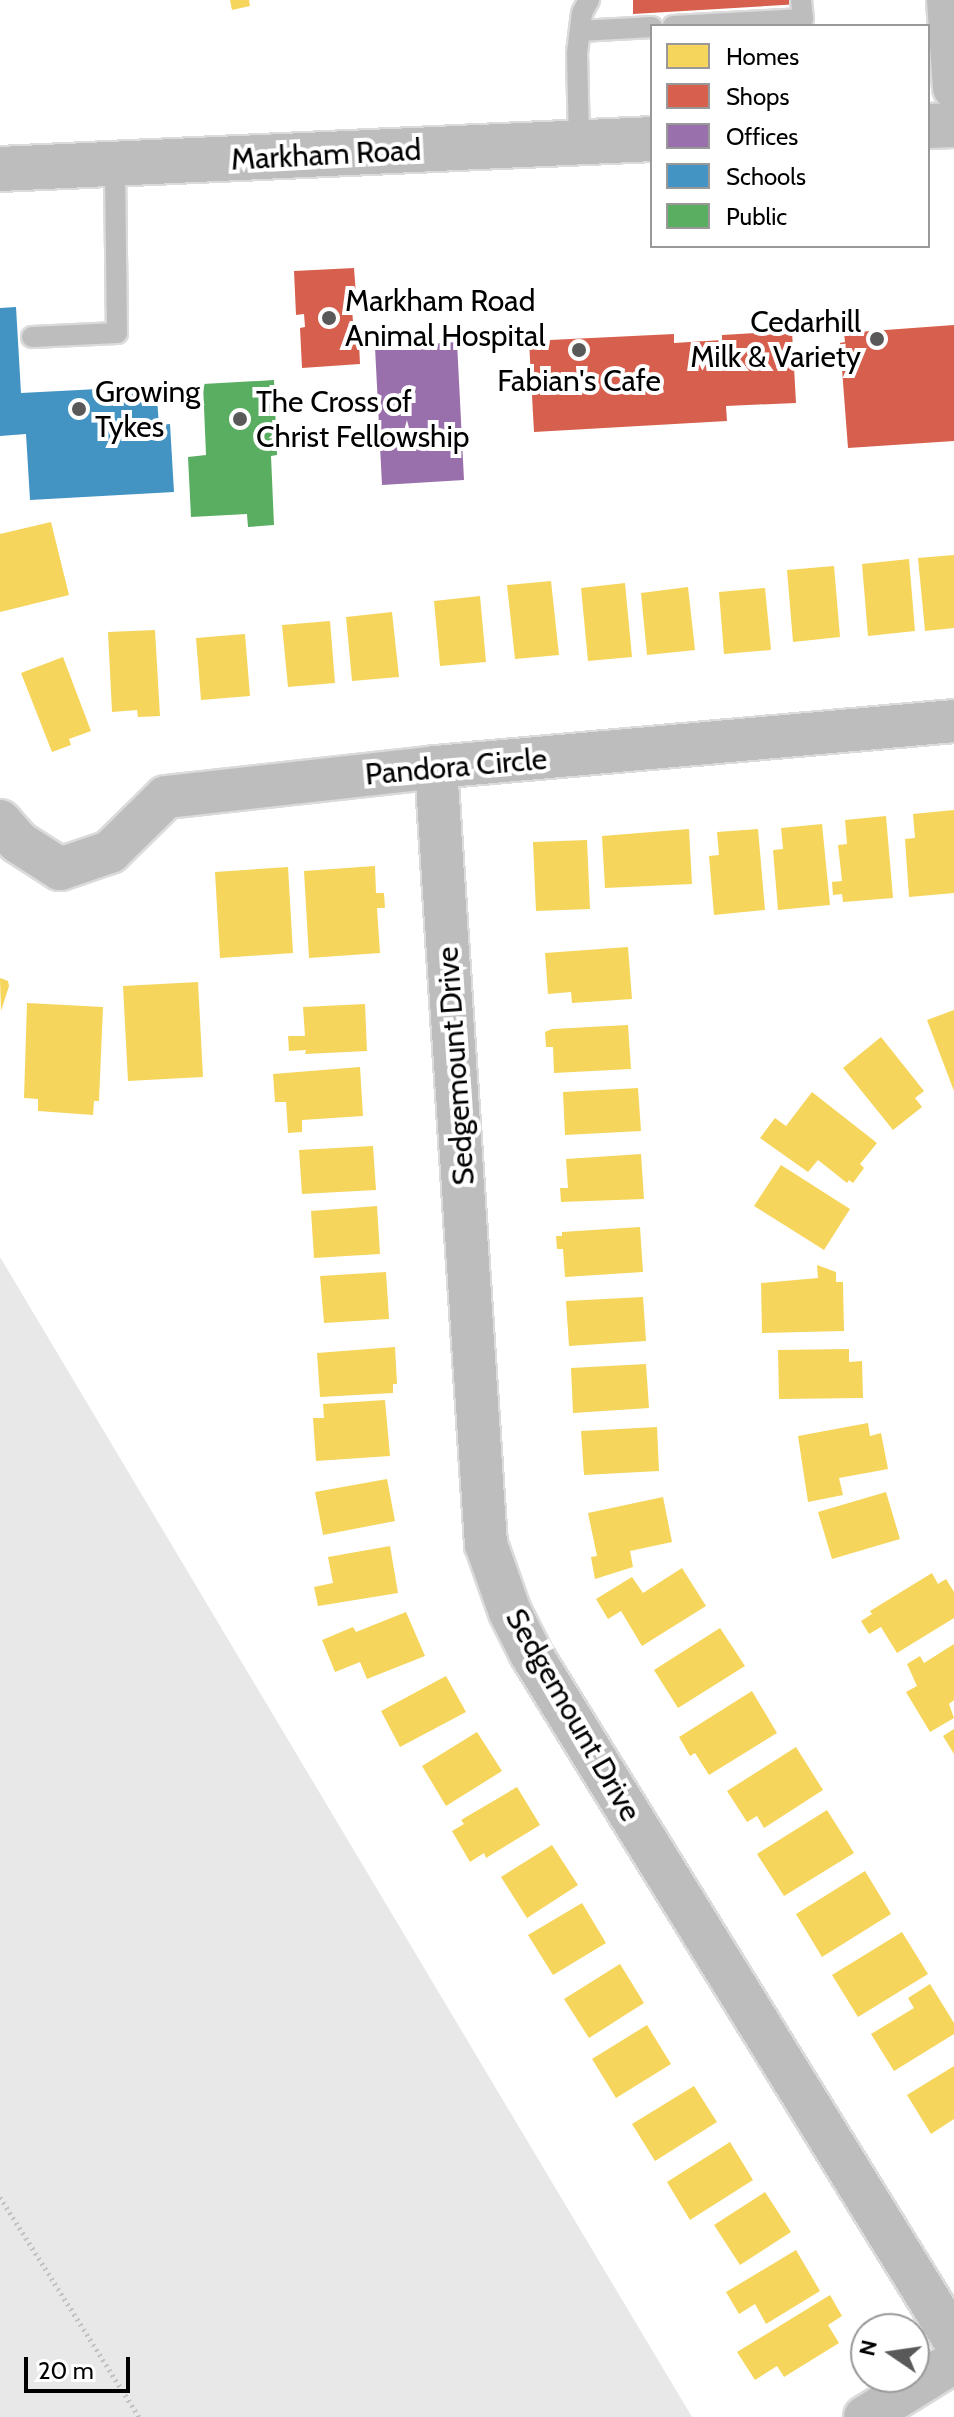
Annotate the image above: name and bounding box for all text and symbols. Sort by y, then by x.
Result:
legend [650,24,930,248]
text: Homes [726,42,799,71]
text: Shops [726,82,789,111]
text: Offices [726,122,798,151]
street label: Markham Road [230,132,422,178]
text: Schools [726,162,806,191]
text: Public [726,202,787,231]
place label: Markham Road Animal Hospital [345,283,545,354]
place label: Cedarhill Milk & Variety [690,304,861,374]
marker: Markham Road Animal Hospital [320,309,338,327]
marker: Cedarhill Milk & Variety [868,330,886,348]
marker: Fabian's Cafe [570,341,588,359]
place label: Fabian's Cafe [497,363,661,399]
place label: Growing Tykes [95,374,200,444]
place label: The Cross of Christ Fellowship [256,384,469,454]
marker: Growing Tykes [70,400,88,418]
marker: The Cross of Christ Fellowship [231,410,249,428]
street label: Pandora Circle [364,741,548,793]
street label: Sedgemount Drive [430,946,482,1186]
street label: Sedgemount Drive [498,1602,648,1828]
north arrow [850,2313,930,2393]
text: N [853,2337,883,2359]
scale bar [28,2341,134,2391]
text: 20 m [38,2356,94,2385]

